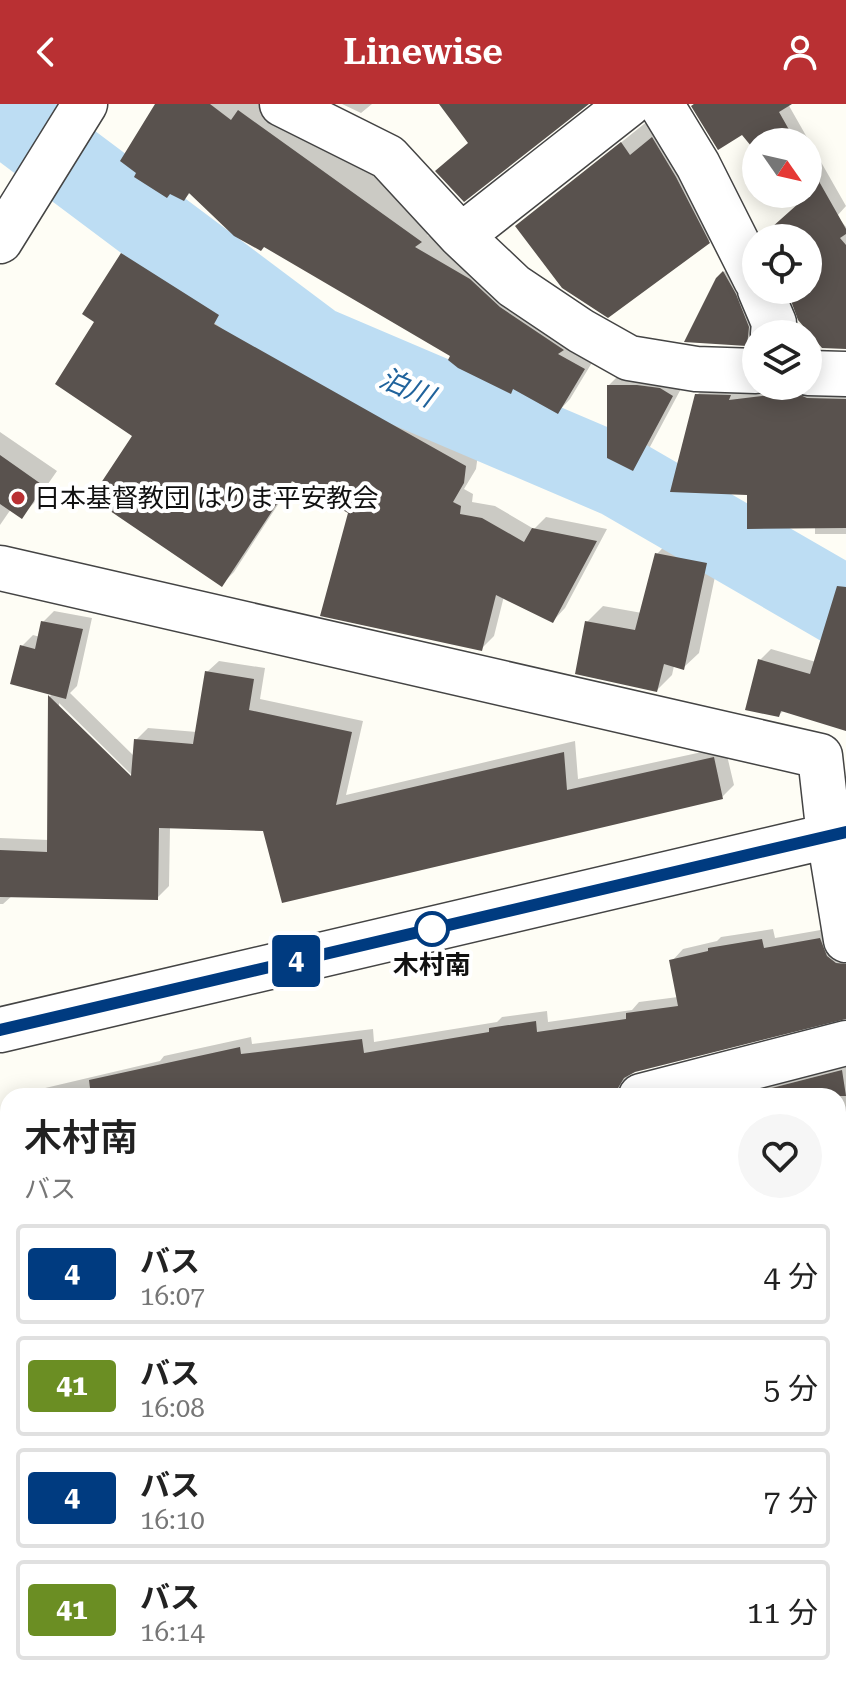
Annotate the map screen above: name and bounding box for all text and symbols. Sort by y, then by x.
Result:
icon: back [24,30,68,74]
icon: person [778,30,822,74]
text: Linewise [343,31,503,73]
north arrow [742,128,822,208]
map controls [742,128,822,400]
button: locate [742,224,822,304]
button: layers [742,320,822,400]
water label: 泊川 [375,361,442,415]
place label: 日本基督教団 はりま平安教会 [34,483,379,513]
marker: 日本基督教団 はりま平安教会 [9,489,27,507]
marker: 木村南 [415,912,449,946]
line badge: 4 [270,935,322,987]
text: 4 [288,944,304,977]
place label: 木村南 [393,950,471,980]
button: heart [738,1114,822,1198]
text: 木村南 [24,1116,138,1160]
text: バス [24,1174,76,1204]
text: バス [140,1244,200,1279]
text: 4 [64,1257,80,1290]
text: 4 分 [764,1259,818,1294]
text: 16:07 [140,1281,205,1311]
text: バス [140,1356,200,1391]
text: 41 [56,1369,88,1402]
text: 5 分 [764,1371,818,1406]
text: 16:08 [140,1393,205,1423]
text: バス [140,1468,200,1503]
text: 4 [64,1481,80,1514]
text: 7 分 [764,1483,818,1518]
text: 16:10 [140,1505,205,1535]
text: バス [140,1580,200,1615]
text: 41 [56,1593,88,1626]
text: 11 分 [747,1595,818,1630]
text: 16:14 [140,1617,205,1647]

